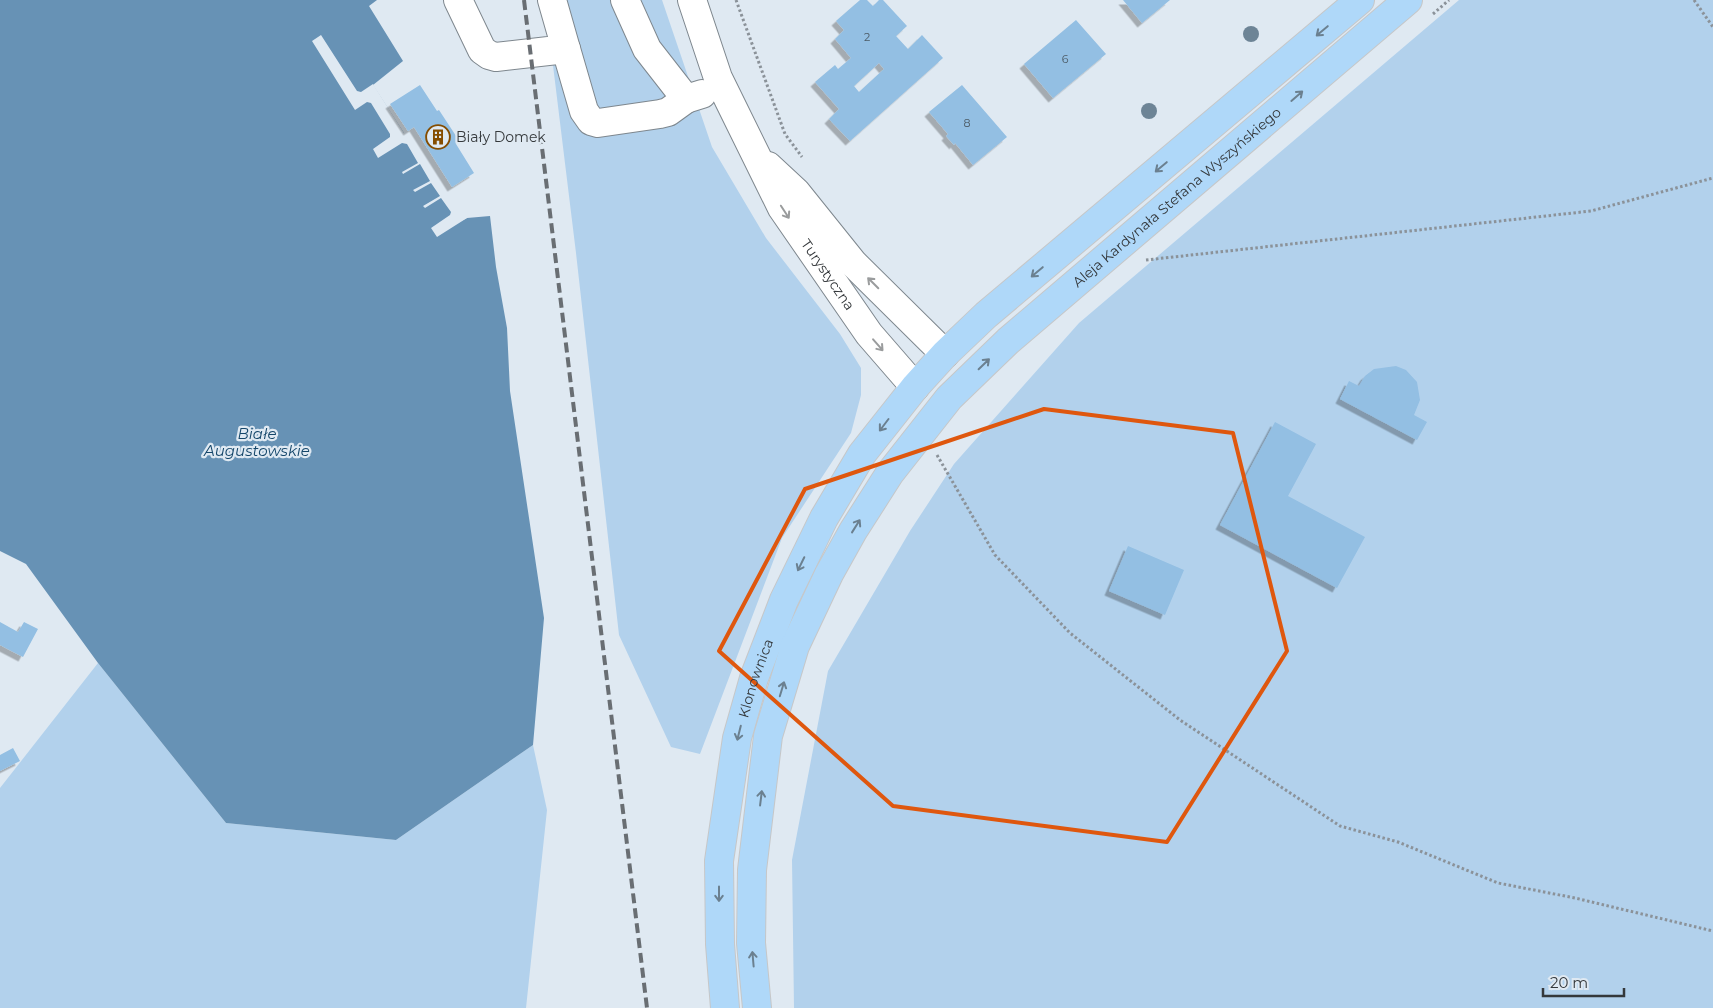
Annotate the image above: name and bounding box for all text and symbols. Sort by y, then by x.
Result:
one-way arrow [1316,26,1329,37]
house number: 2 [864,30,870,44]
house number: 6 [1062,52,1069,66]
one-way arrow [1290,90,1303,101]
street label: Aleja Kardynała Stefana Wyszyńskiego [1069,103,1285,291]
house number: 8 [963,116,971,130]
building icon: Biały Domek [425,124,451,150]
place label: Biały Domek [456,128,546,146]
one-way arrow [1154,161,1167,173]
one-way arrow [779,205,790,219]
street label: Turystyczna [797,236,859,314]
one-way arrow [1030,266,1043,278]
one-way arrow [867,277,879,289]
one-way arrow [873,338,884,351]
one-way arrow [978,358,990,371]
one-way arrow [879,418,890,431]
water label: Białe Augustowskie [203,424,310,460]
one-way arrow [851,519,861,533]
one-way arrow [796,556,806,571]
street label: Klonownica [734,636,777,720]
one-way arrow [777,682,787,698]
one-way arrow [734,724,743,740]
one-way arrow [756,790,766,806]
one-way arrow [714,885,724,901]
one-way arrow [748,952,758,968]
scale bar [1543,966,1624,998]
text: 20 m [1550,973,1588,992]

